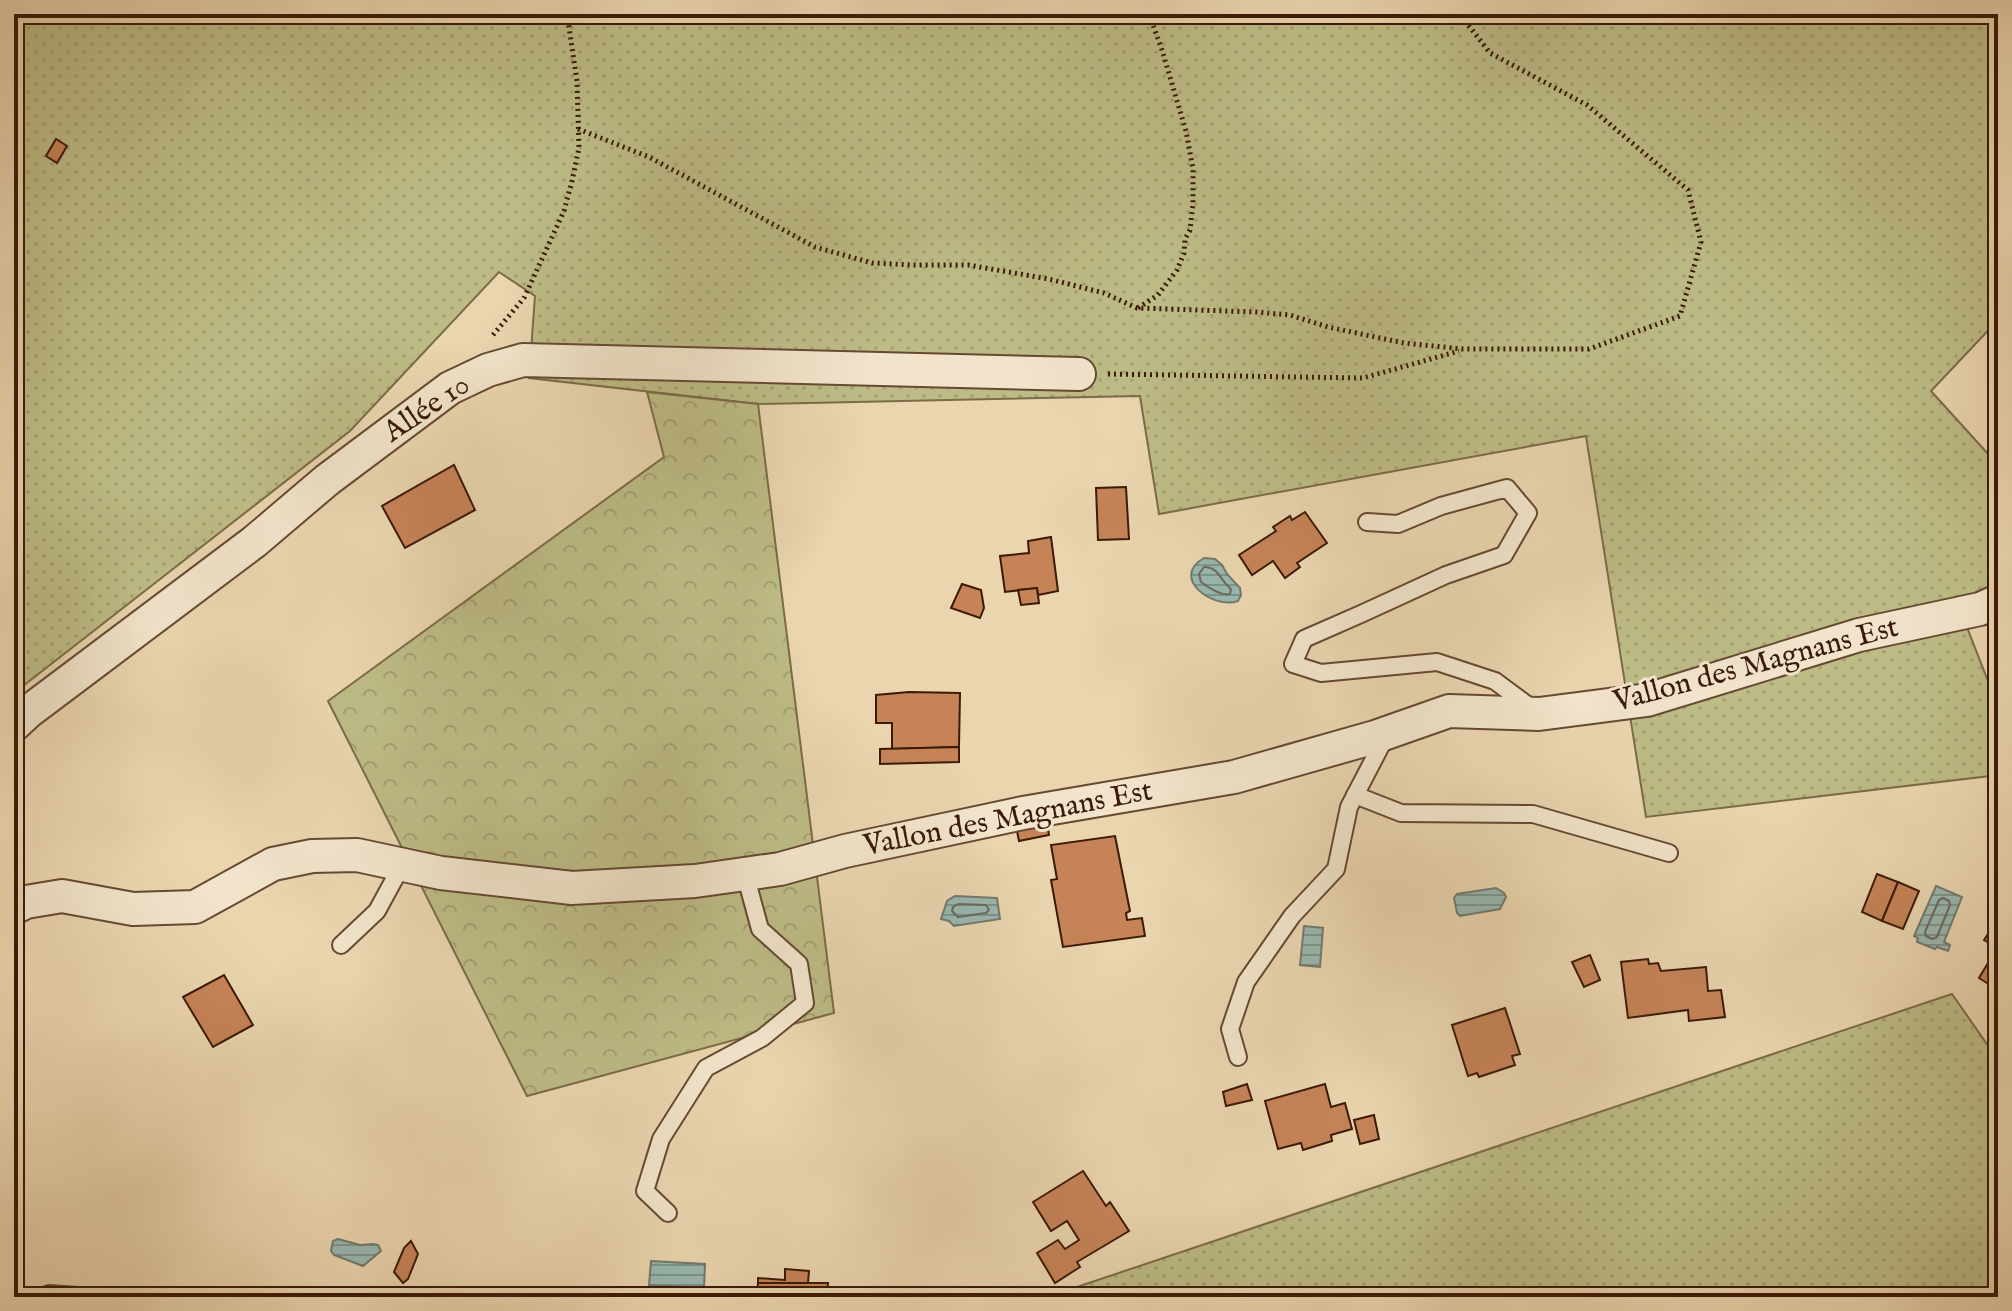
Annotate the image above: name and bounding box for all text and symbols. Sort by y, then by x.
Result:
street label: Allée 10 [376,366,478,452]
street label: Vallon des Magnans Est [1608,609,1903,722]
street label: Vallon des Magnans Est [859,772,1156,866]

